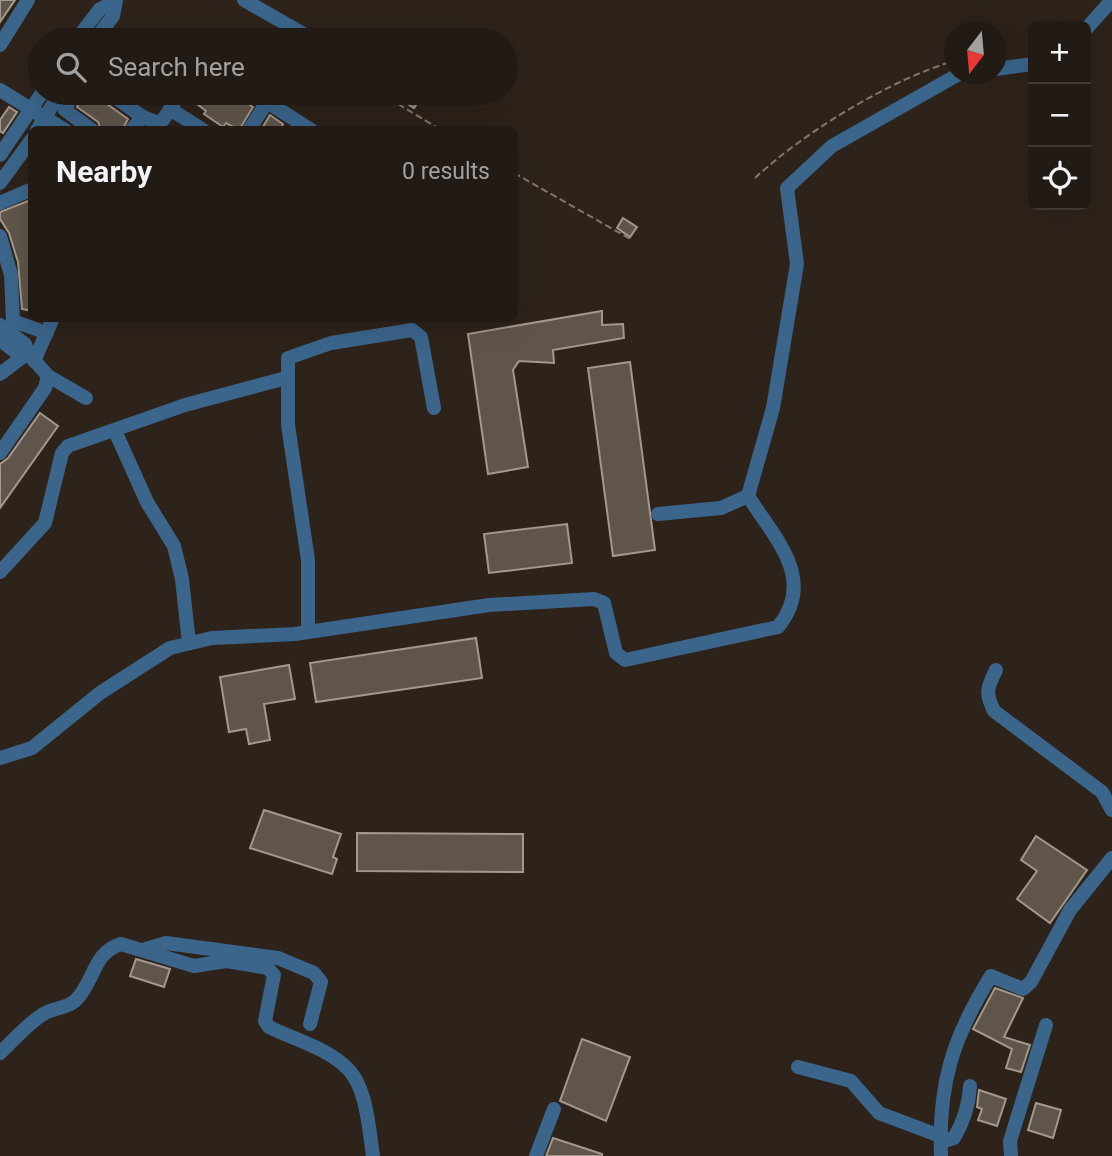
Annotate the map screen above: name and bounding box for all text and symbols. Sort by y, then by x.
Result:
north arrow [944,21,1007,84]
map controls [1028,21,1091,210]
button: + [1028,21,1091,84]
search box [28,28,518,105]
icon: search [52,48,90,86]
text: Search here [108,52,245,82]
button: − [1028,84,1091,147]
button: locate [1028,147,1091,210]
text: Nearby [56,154,152,189]
text: 0 results [402,158,490,185]

